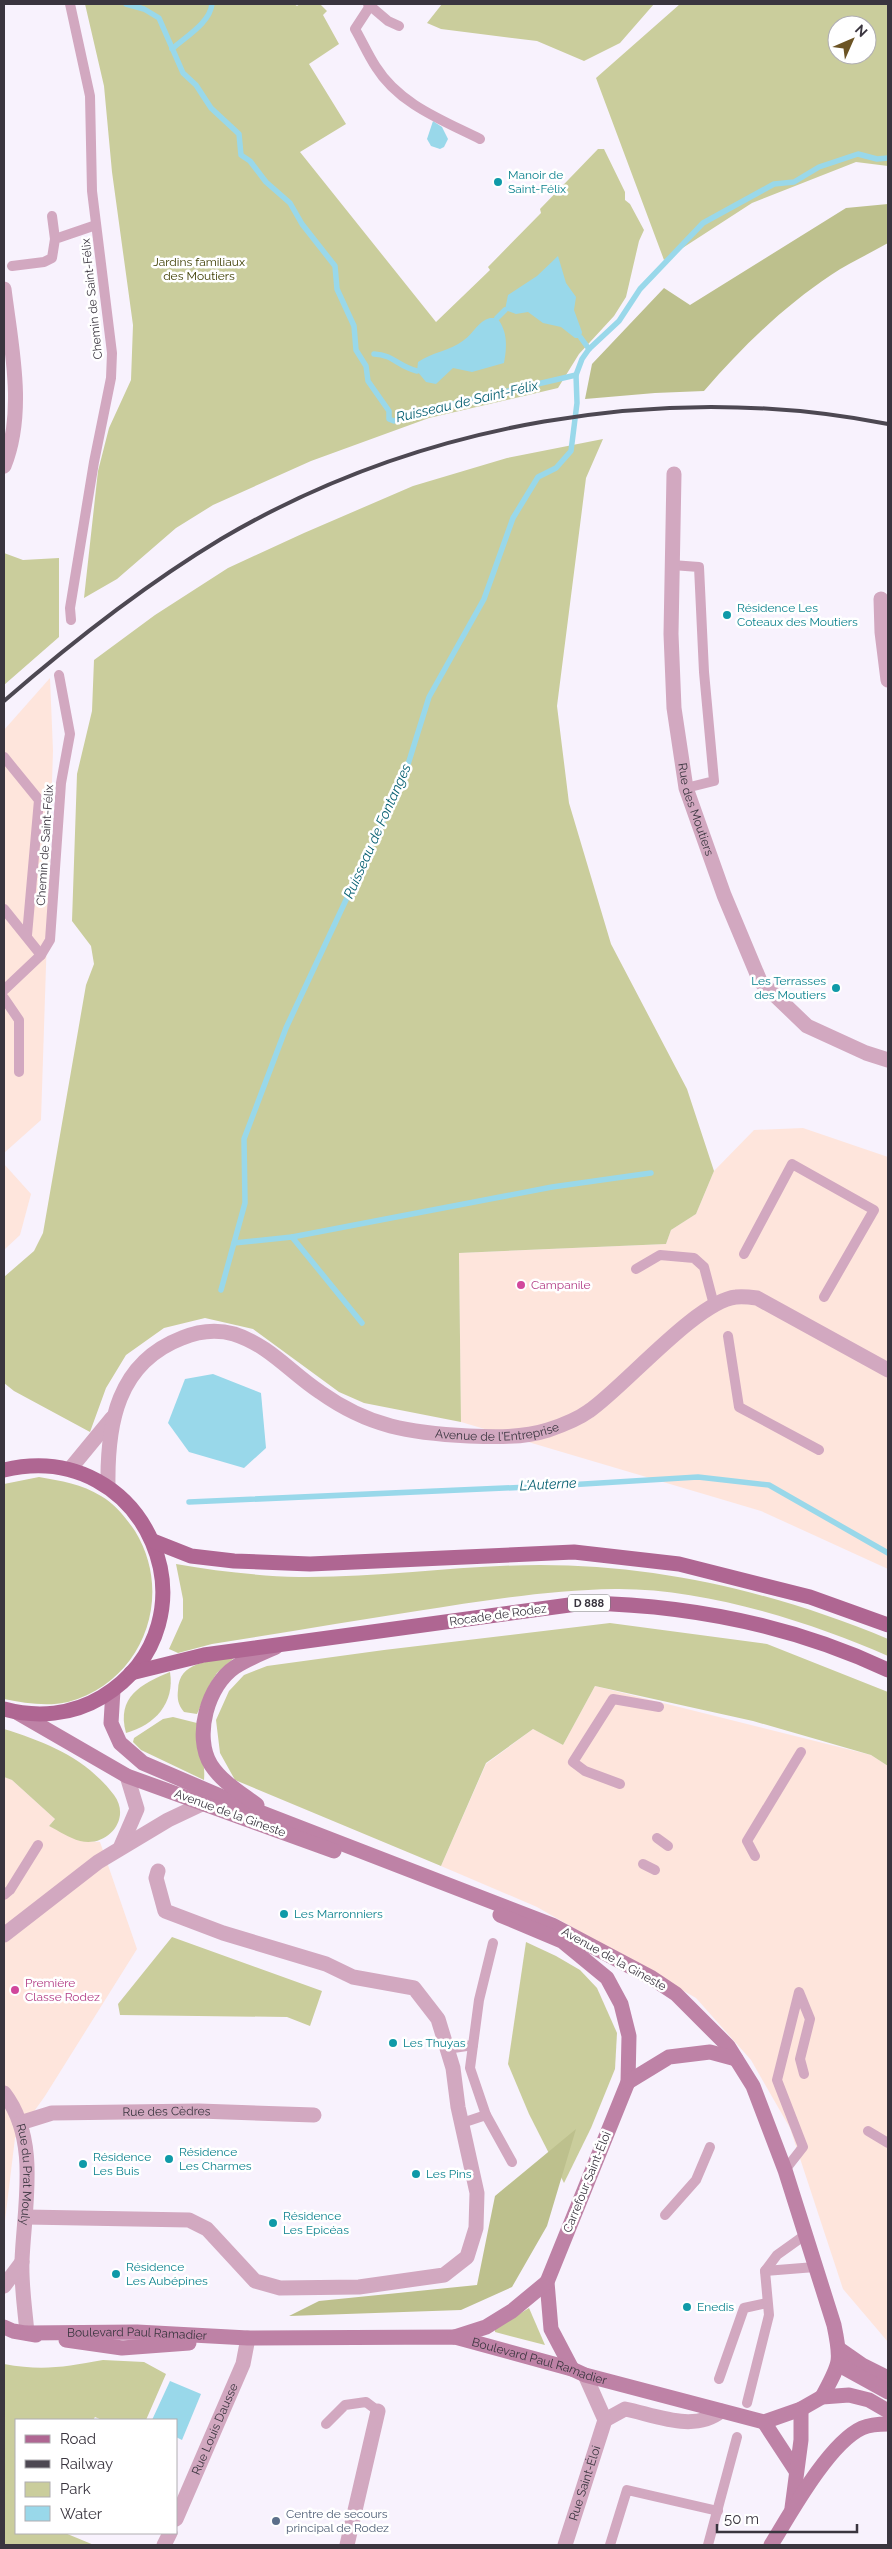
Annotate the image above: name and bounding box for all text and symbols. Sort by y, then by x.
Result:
north arrow [827,15,877,65]
text: N [852,21,871,40]
place label: Manoir de Saint-Félix [508,168,566,196]
marker: Manoir de Saint-Félix [492,176,504,188]
street label: Chemin de Saint-Félix [79,238,105,360]
park label: Jardins familiaux des Moutiers [153,255,245,283]
water label: Ruisseau de Saint-Félix [394,377,541,425]
place label: Résidence Les Coteaux des Moutiers [737,601,858,629]
marker: Résidence Les Coteaux des Moutiers [721,609,733,621]
water label: Ruisseau de Fontanges [340,761,414,901]
street label: Rue des Moutiers [675,762,717,858]
street label: Chemin de Saint-Félix [34,784,56,906]
place label: Les Terrasses des Moutiers [751,974,826,1002]
marker: Les Terrasses des Moutiers [830,982,842,994]
place label: Campanile [531,1278,591,1292]
marker: Campanile [515,1279,527,1291]
street label: Avenue de l'Entreprise [435,1420,561,1444]
water label: L'Auterne [519,1474,577,1493]
road number: D 888 [568,1595,610,1612]
street label: Rocade de Rodez [448,1601,548,1629]
street label: Avenue de la Gineste [172,1786,288,1840]
place label: Les Marronniers [294,1907,383,1921]
marker: Les Marronniers [278,1908,290,1920]
street label: Avenue de la Gineste [559,1924,669,1994]
place label: Première Classe Rodez [25,1976,100,2004]
marker: Première Classe Rodez [9,1984,21,1996]
place label: Les Thuyas [403,2036,466,2050]
marker: Les Thuyas [387,2037,399,2049]
street label: Rue des Cèdres [122,2104,211,2119]
street label: Rue du Prat Mouly [13,2122,34,2226]
street label: Carrefour Saint-Éloi [560,2129,614,2235]
place label: Résidence Les Charmes [179,2145,252,2173]
place label: Résidence Les Buis [93,2150,151,2178]
marker: Résidence Les Charmes [163,2153,175,2165]
marker: Résidence Les Buis [77,2158,89,2170]
place label: Les Pins [426,2167,472,2181]
marker: Les Pins [410,2168,422,2180]
place label: Résidence Les Epicéas [283,2209,349,2237]
marker: Résidence Les Epicéas [267,2217,279,2229]
place label: Résidence Les Aubépines [126,2260,208,2288]
marker: Résidence Les Aubépines [110,2268,122,2280]
place label: Enedis [697,2300,734,2314]
marker: Enedis [681,2301,693,2313]
street label: Boulevard Paul Ramadier [67,2325,208,2343]
street label: Boulevard Paul Ramadier [470,2335,609,2388]
street label: Rue Louis Dausse [189,2381,241,2477]
legend [15,2419,178,2534]
text: Road [60,2430,96,2448]
street label: Rue Saint-Éloi [566,2444,603,2522]
text: Railway [60,2455,113,2473]
text: Park [60,2480,91,2498]
scale bar [717,2502,857,2534]
text: Water [60,2505,103,2523]
place label: Centre de secours principal de Rodez [286,2507,389,2535]
text: 50 m [724,2510,759,2528]
marker: Centre de secours principal de Rodez [270,2515,282,2527]

